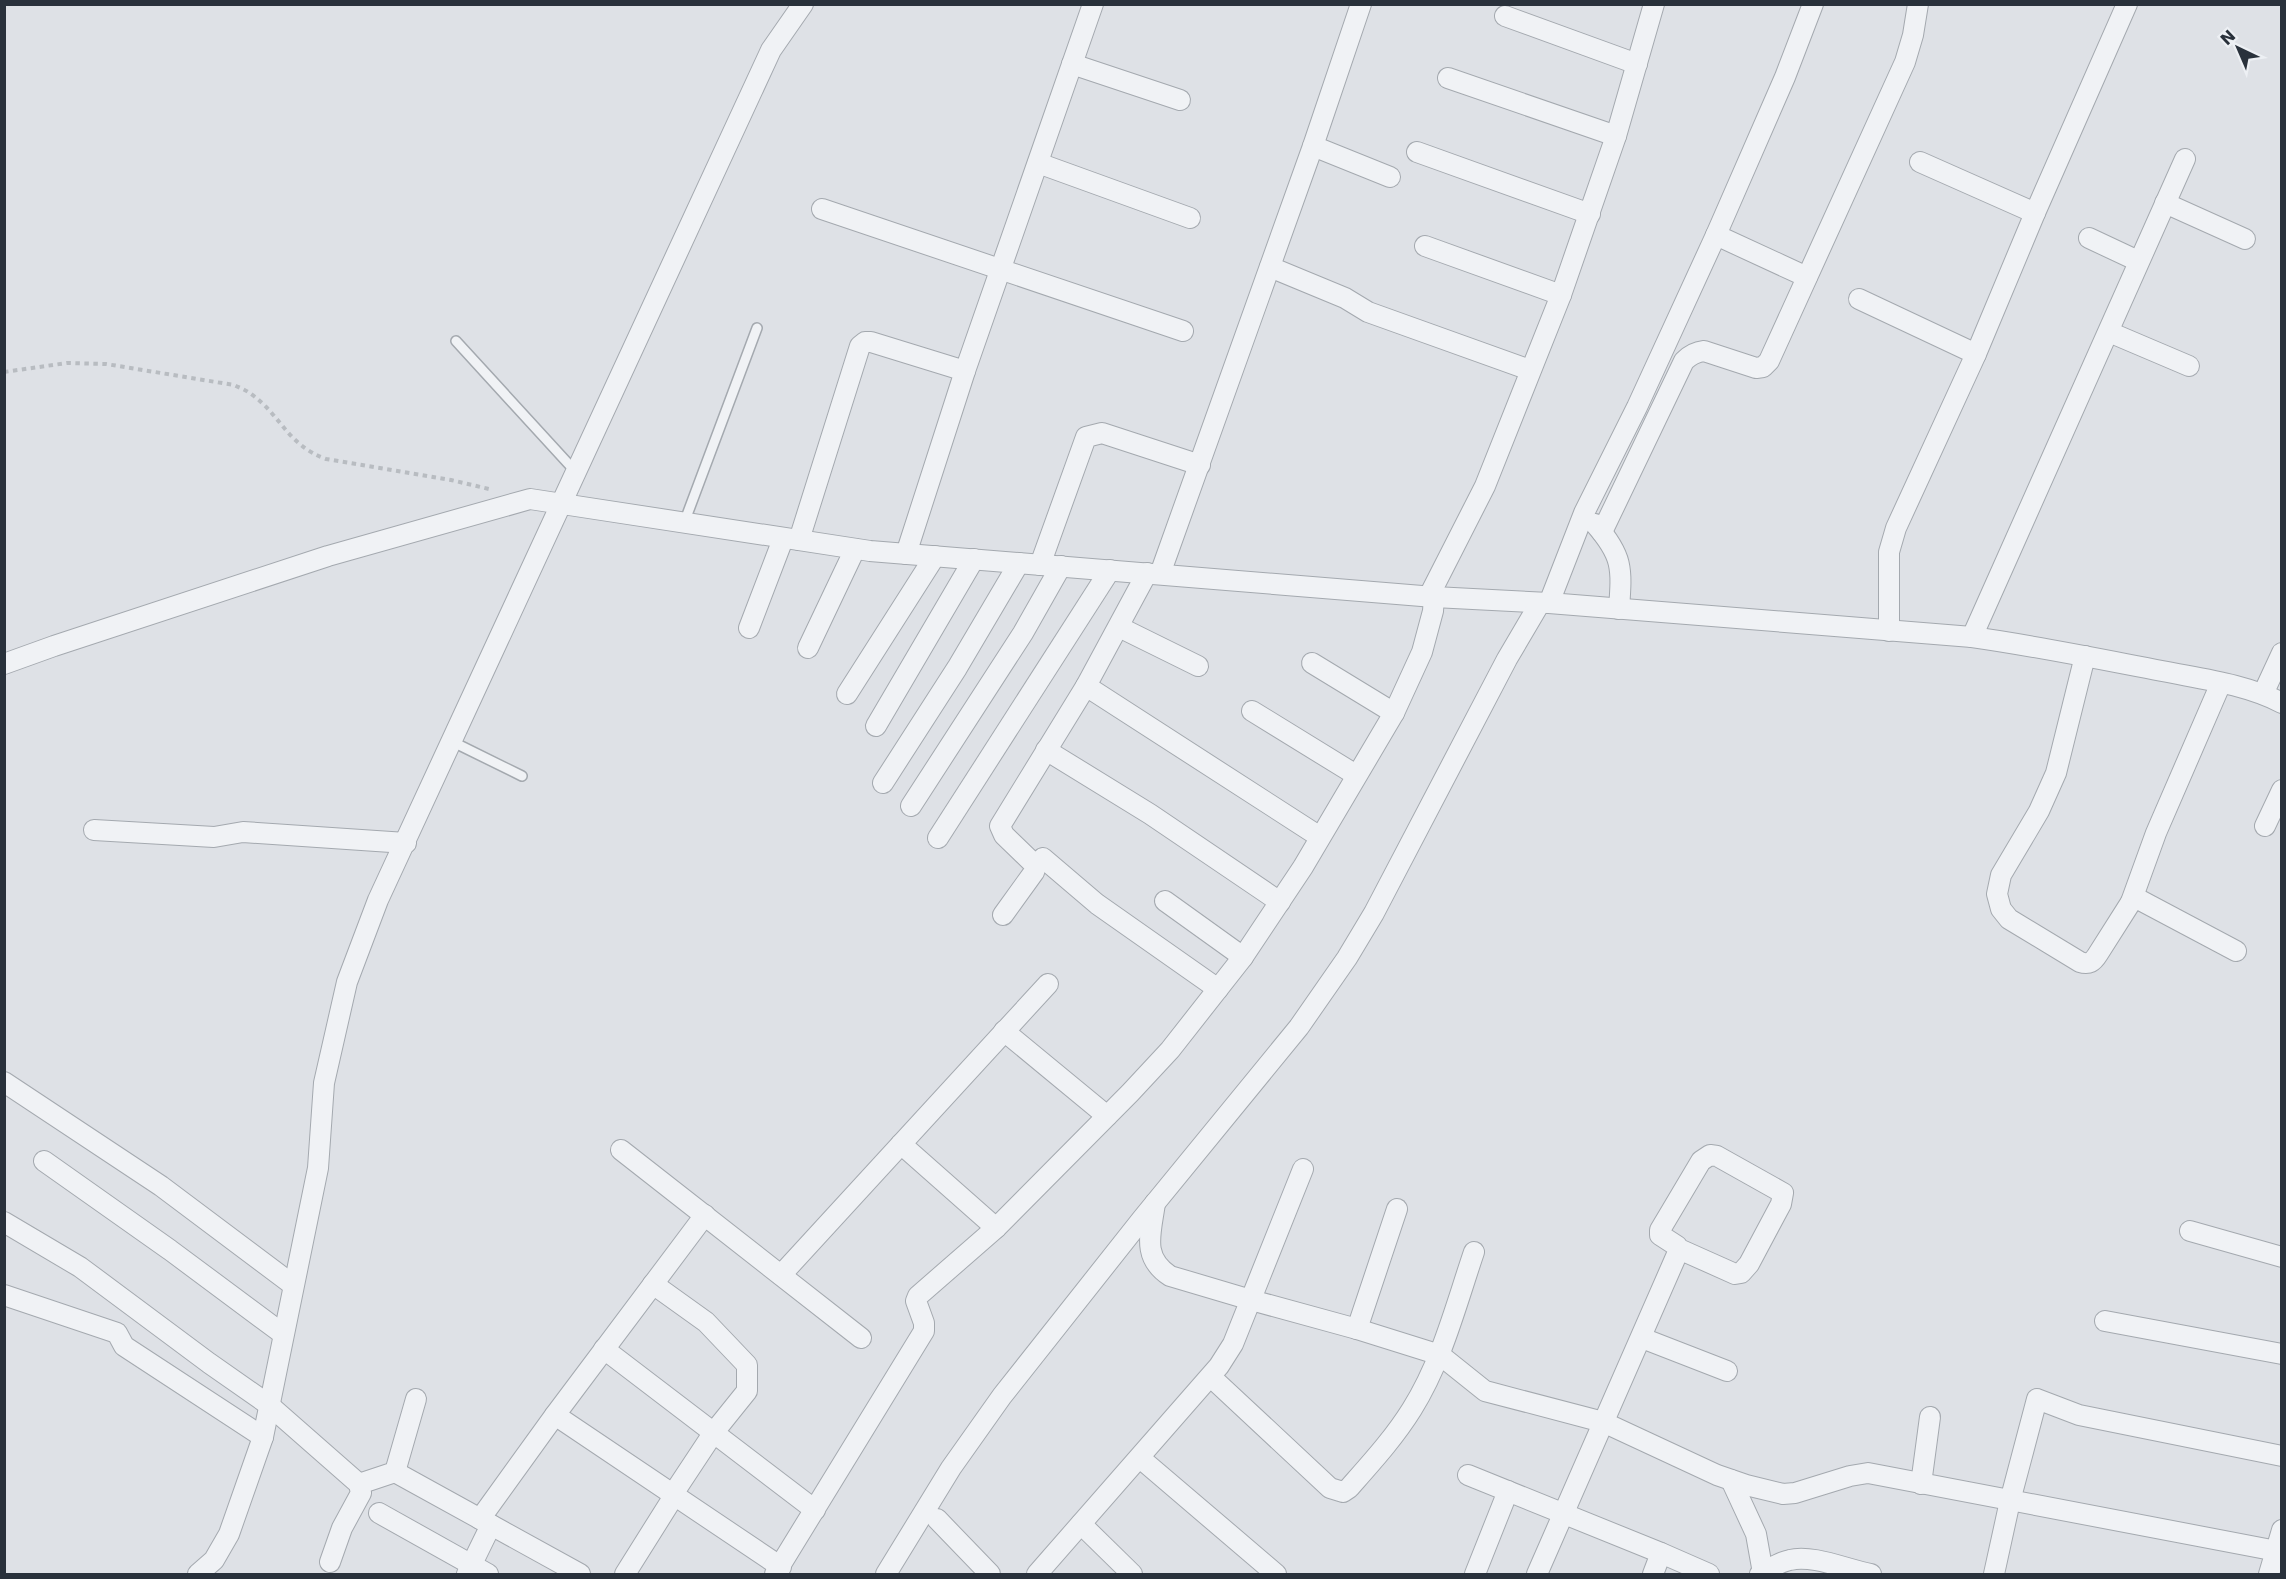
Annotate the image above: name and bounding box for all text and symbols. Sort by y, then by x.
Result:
north arrow [2208,18,2268,78]
text: N [2217,26,2239,49]

